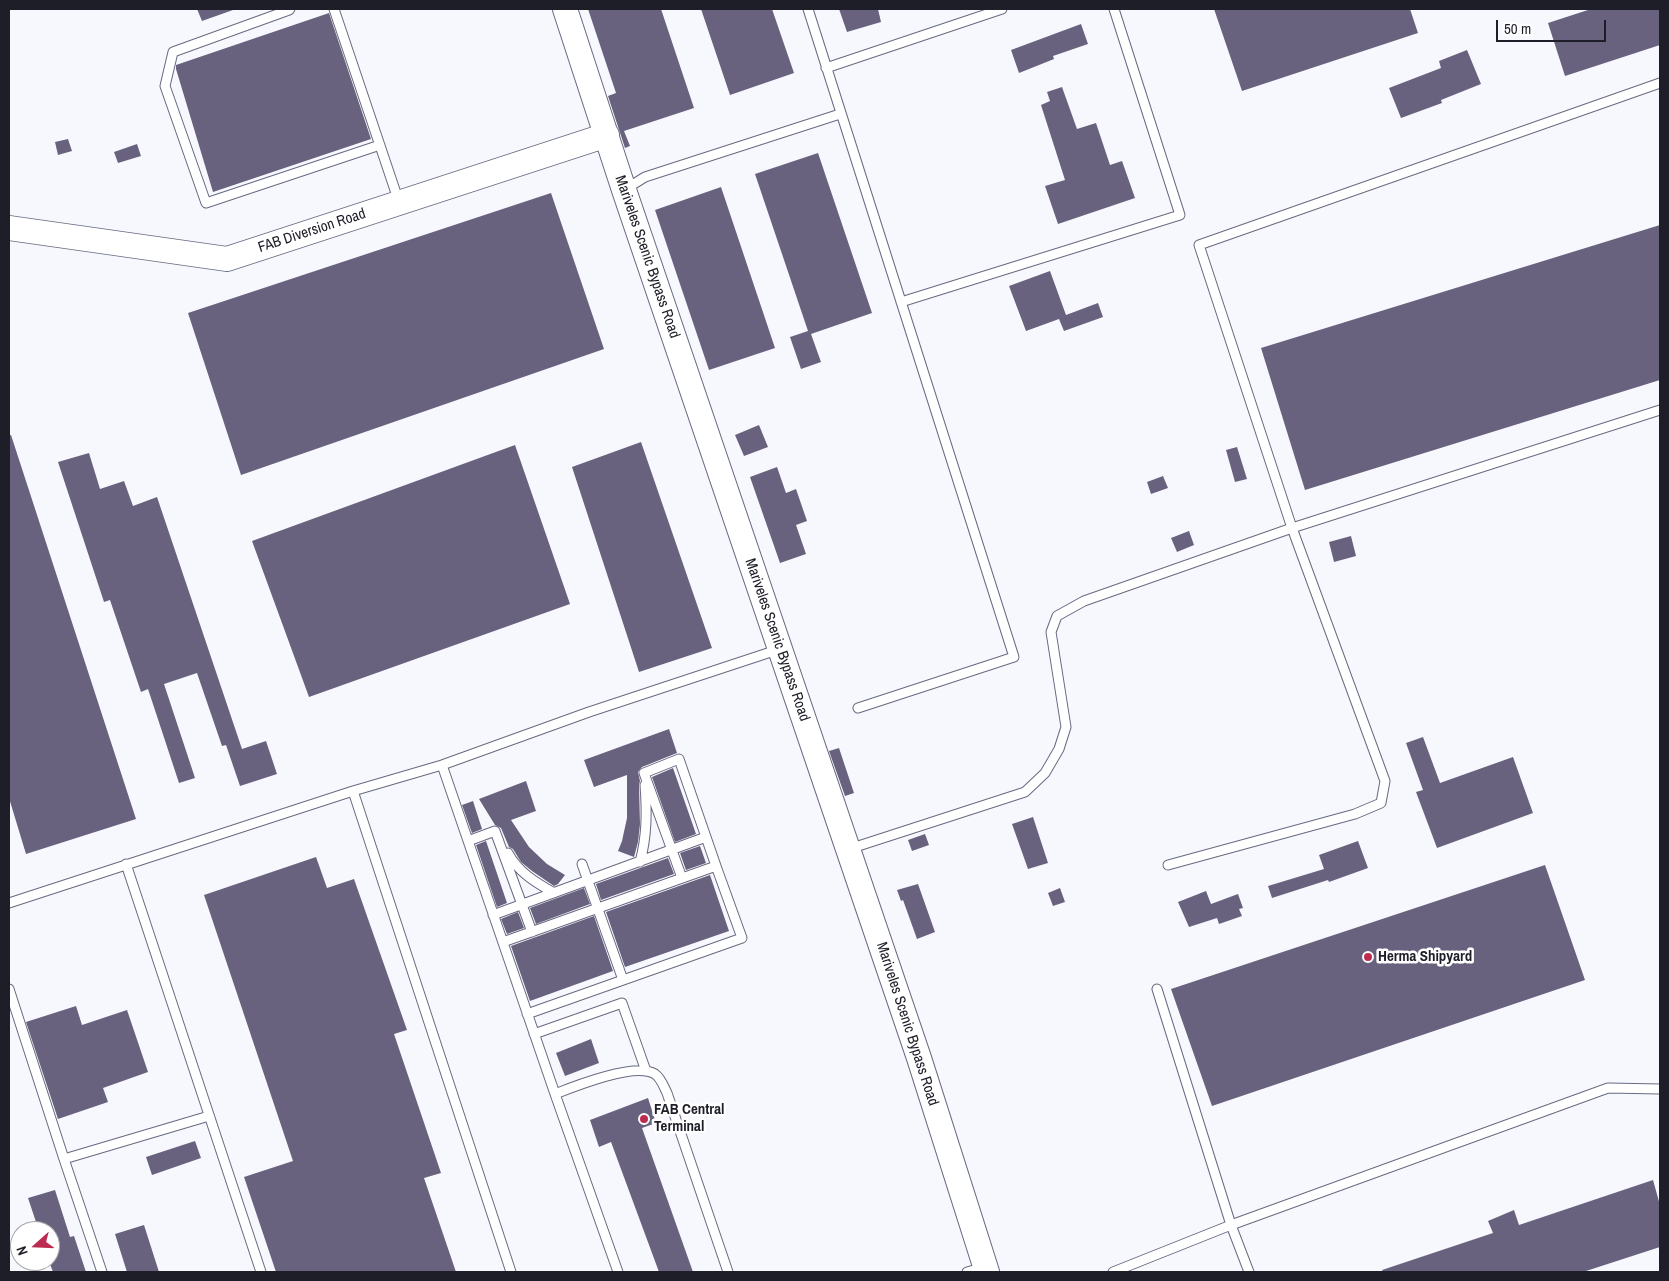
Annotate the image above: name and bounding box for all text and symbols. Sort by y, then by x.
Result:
scale bar [1499,10,1609,42]
text: 50 m [1504,18,1531,39]
street label: Mariveles Scenic Bypass Road [611,173,683,341]
street label: FAB Diversion Road [256,205,368,257]
street label: Mariveles Scenic Bypass Road [741,556,813,724]
street label: Mariveles Scenic Bypass Road [872,940,942,1108]
place label: Herma Shipyard [1378,948,1472,966]
marker: Herma Shipyard [1362,951,1374,963]
place label: FAB Central Terminal [654,1101,724,1136]
marker: FAB Central Terminal [638,1113,650,1125]
north arrow [10,1221,60,1271]
text: N [12,1244,32,1258]

